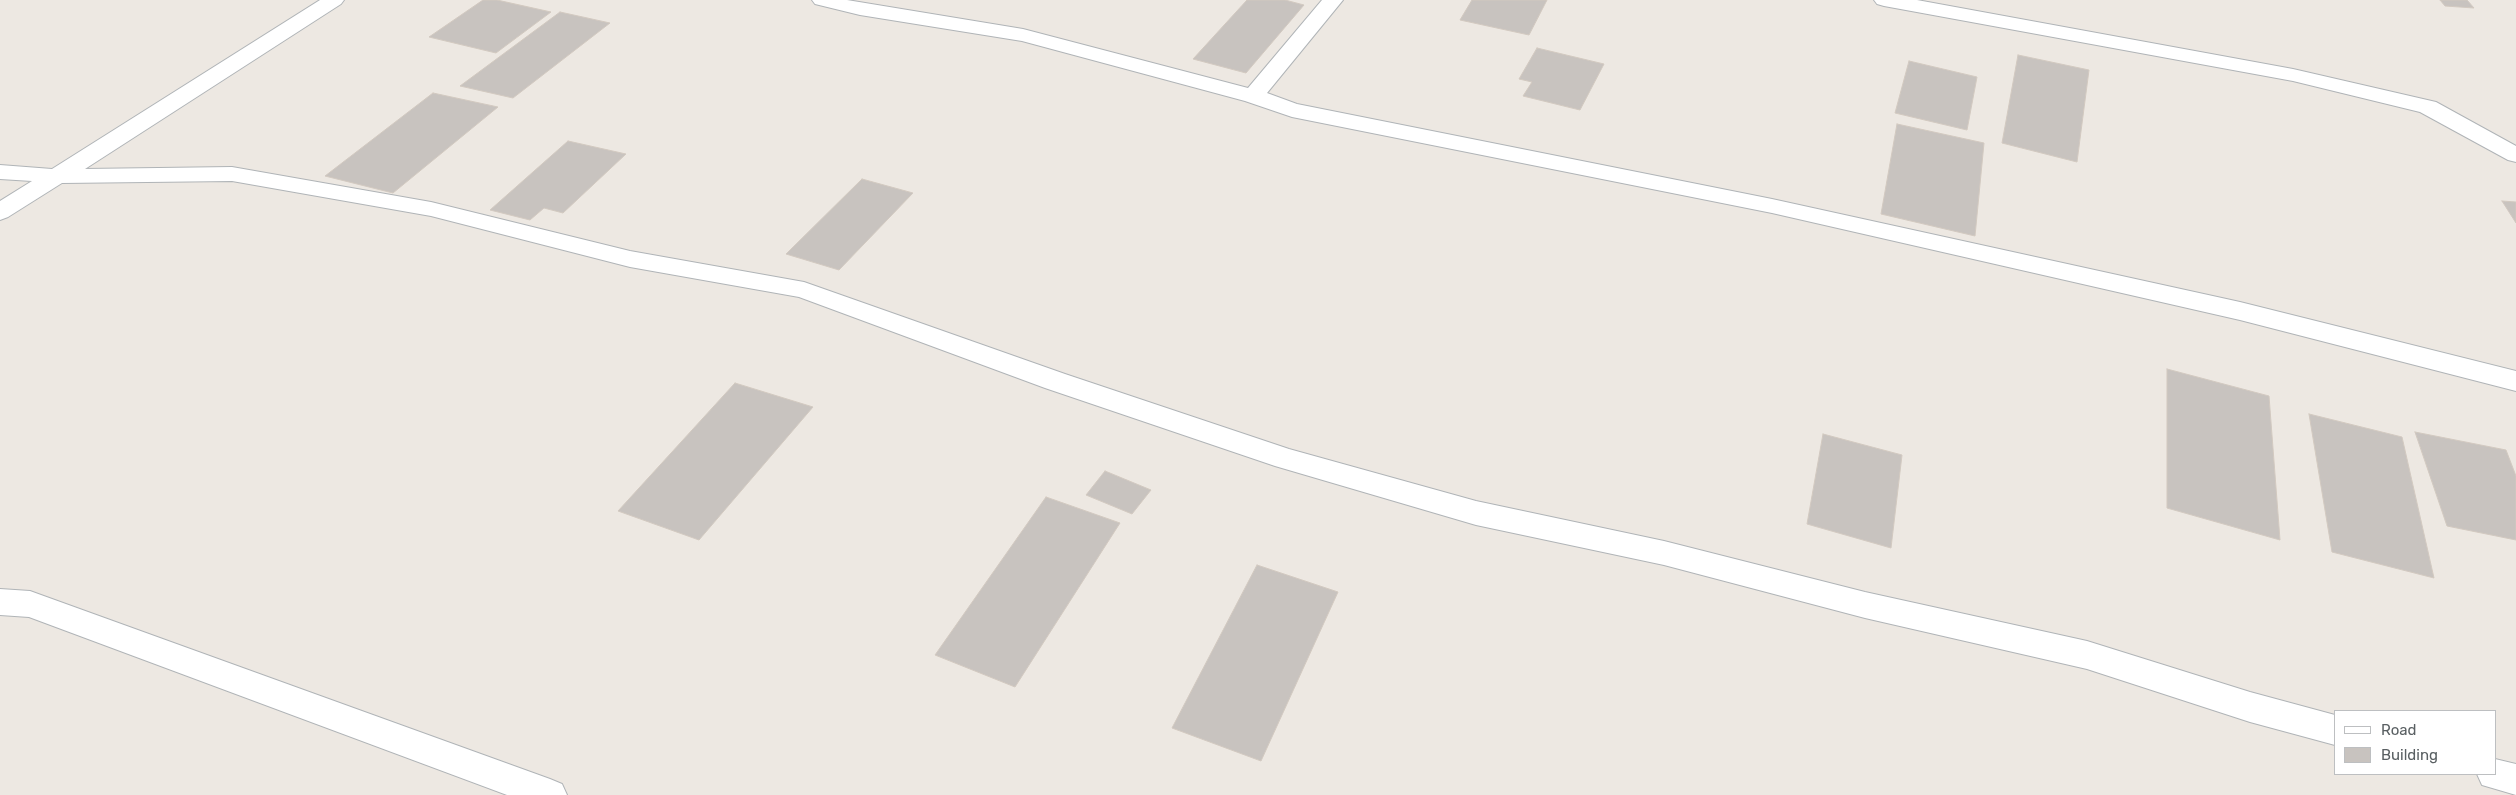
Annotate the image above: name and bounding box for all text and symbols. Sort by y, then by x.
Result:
legend [2334,710,2496,775]
text: Road [2381,721,2417,739]
text: Building [2381,746,2438,764]

